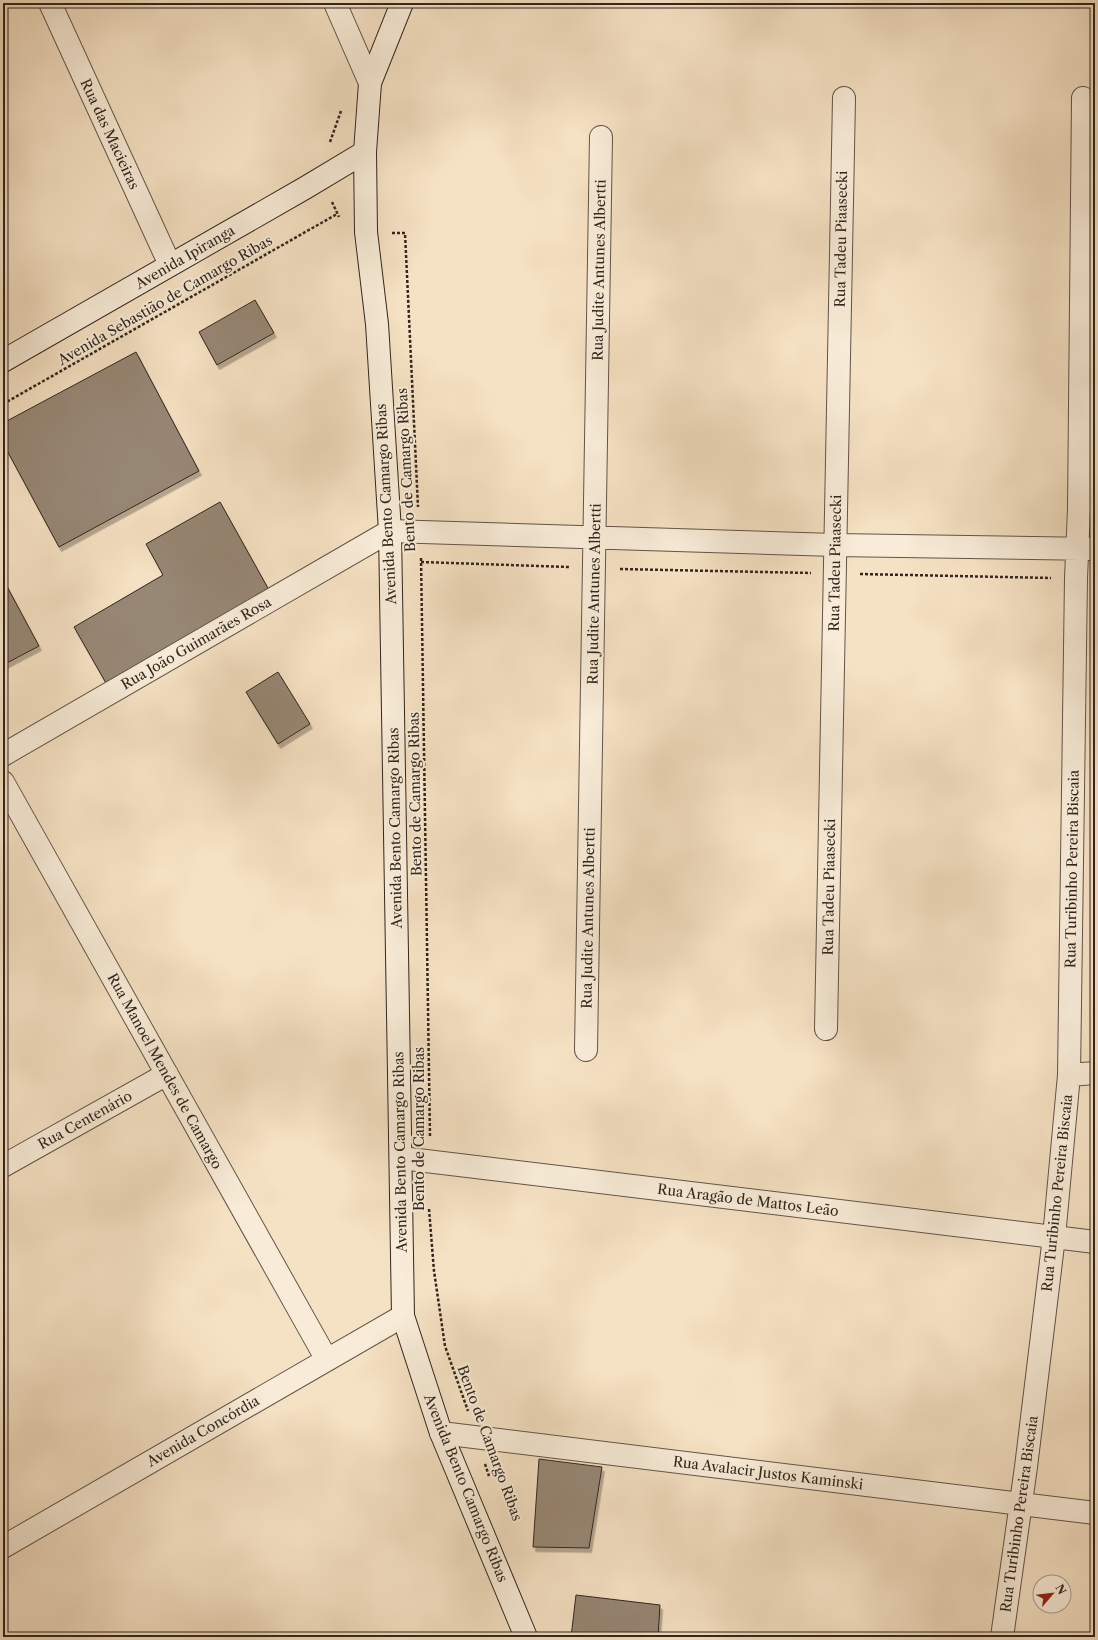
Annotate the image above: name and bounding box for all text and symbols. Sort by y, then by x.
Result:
street label: Rua das Macieiras [76,76,144,192]
street label: Rua Tadeu Piaasecki [831,171,851,307]
street label: Rua Judite Antunes Albertti [588,179,610,361]
street label: Avenida Ipiranga [131,221,238,293]
street label: Avenida Sebastião de Camargo Ribas [54,231,275,369]
street label: Bento de Camargo Ribas [393,388,419,552]
street label: Avenida Bento Camargo Ribas [372,403,400,606]
street label: Rua Tadeu Piaasecki [825,495,845,631]
street label: Rua Judite Antunes Albertti [583,503,605,685]
street label: Rua João Guimarães Rosa [118,592,275,693]
street label: Bento de Camargo Ribas [405,712,425,876]
street label: Avenida Bento Camargo Ribas [384,727,406,930]
street label: Rua Turibinho Pereira Biscaia [1061,769,1083,968]
street label: Rua Tadeu Piaasecki [819,819,839,955]
street label: Rua Judite Antunes Albertti [577,827,599,1009]
street label: Rua Manoel Mendes de Camargo [103,970,227,1172]
street label: Bento de Camargo Ribas [410,1047,428,1211]
street label: Avenida Bento Camargo Ribas [389,1051,411,1254]
street label: Rua Centenário [35,1087,135,1153]
street label: Rua Turibinho Pereira Biscaia [1038,1093,1076,1293]
street label: Rua Aragão de Mattos Leão [656,1180,840,1220]
street label: Bento de Camargo Ribas [453,1363,527,1523]
street label: Avenida Bento Camargo Ribas [420,1390,512,1585]
street label: Avenida Concórdia [143,1391,263,1471]
street label: Rua Turibinho Pereira Biscaia [996,1414,1042,1614]
street label: Rua Avalacir Justos Kaminski [672,1452,864,1494]
north arrow [1032,1574,1072,1614]
text: N [1052,1582,1069,1597]

